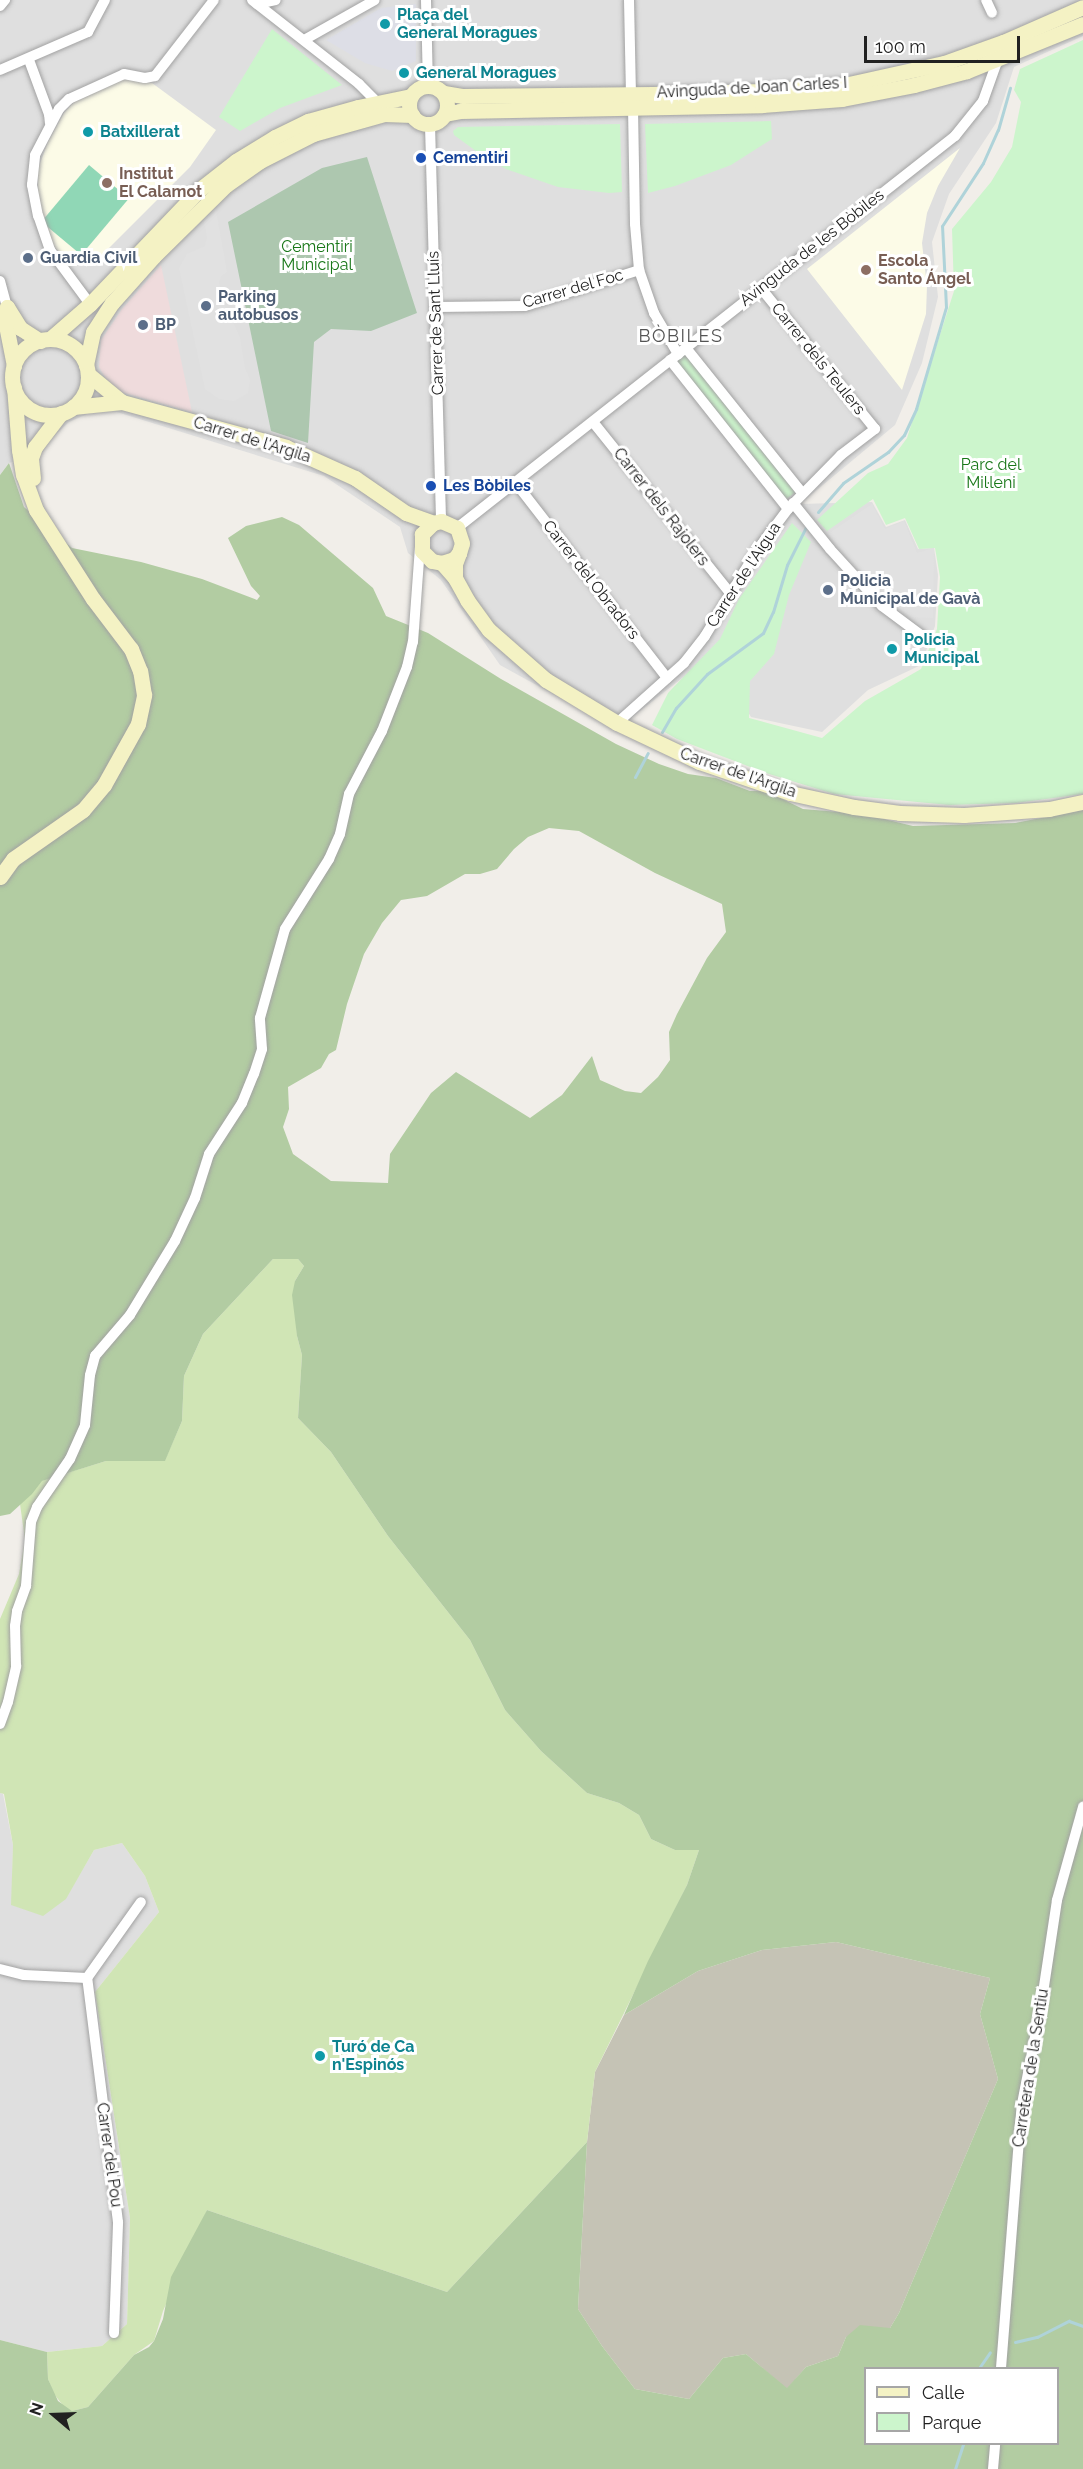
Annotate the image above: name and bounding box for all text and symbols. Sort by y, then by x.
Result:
place label: Plaça del General Moragues [397,5,538,43]
marker: Plaça del General Moragues [378,17,392,31]
scale bar [867,24,1023,62]
text: 100 m [875,36,926,57]
place label: General Moragues [416,63,557,83]
marker: General Moragues [397,66,411,80]
street label: Avinguda de Joan Carles I [656,73,848,103]
place label: Batxillerat [100,122,180,142]
marker: Batxillerat [81,125,95,139]
place label: Cementiri [433,148,508,168]
marker: Cementiri [414,151,428,165]
place label: Institut El Calamot [119,164,203,202]
marker: Institut El Calamot [100,176,114,190]
street label: Avinguda de les Bòbiles [736,186,888,310]
park label: Cementiri Municipal [281,237,353,275]
place label: Guardia Civil [40,248,137,268]
street label: Carrer de Sant Lluís [424,250,448,396]
marker: Guardia Civil [21,251,35,265]
place label: Escola Santo Ángel [878,251,971,289]
marker: Escola Santo Ángel [859,263,873,277]
street label: Carrer del Foc [520,265,626,313]
place label: Parking autobusos [218,287,298,325]
marker: Parking autobusos [199,299,213,313]
street label: Carrer dels Teulers [767,299,869,419]
place label: BP [155,315,176,335]
marker: BP [136,318,150,332]
district label: BÒBILES [639,325,723,347]
street label: Carrer de l'Argila [191,413,313,467]
street label: Carrer dels Rajolers [609,444,713,570]
park label: Parc del Mil·leni [961,455,1021,493]
place label: Les Bòbiles [443,476,531,496]
marker: Les Bòbiles [424,479,438,493]
street label: Carrer del Obradors [538,516,644,644]
street label: Carrer de l'Aigua [703,519,785,631]
place label: Policia Municipal de Gavà [840,571,981,609]
marker: Policia Municipal de Gavà [821,583,835,597]
place label: Policia Municipal [904,630,979,668]
marker: Policia Municipal [885,642,899,656]
street label: Carrer de l'Argila [677,744,799,802]
street label: Carretera de la Sentiu [1009,1987,1053,2149]
place label: Turó de Ca n'Espinós [332,2037,414,2075]
marker: Turó de Ca n'Espinós [313,2049,327,2063]
street label: Carrer del Pou [92,2101,126,2209]
legend [864,2367,1059,2445]
text: Calle [922,2382,965,2403]
north arrow [24,2385,84,2445]
text: N [26,2400,47,2418]
text: Parque [922,2412,981,2433]

